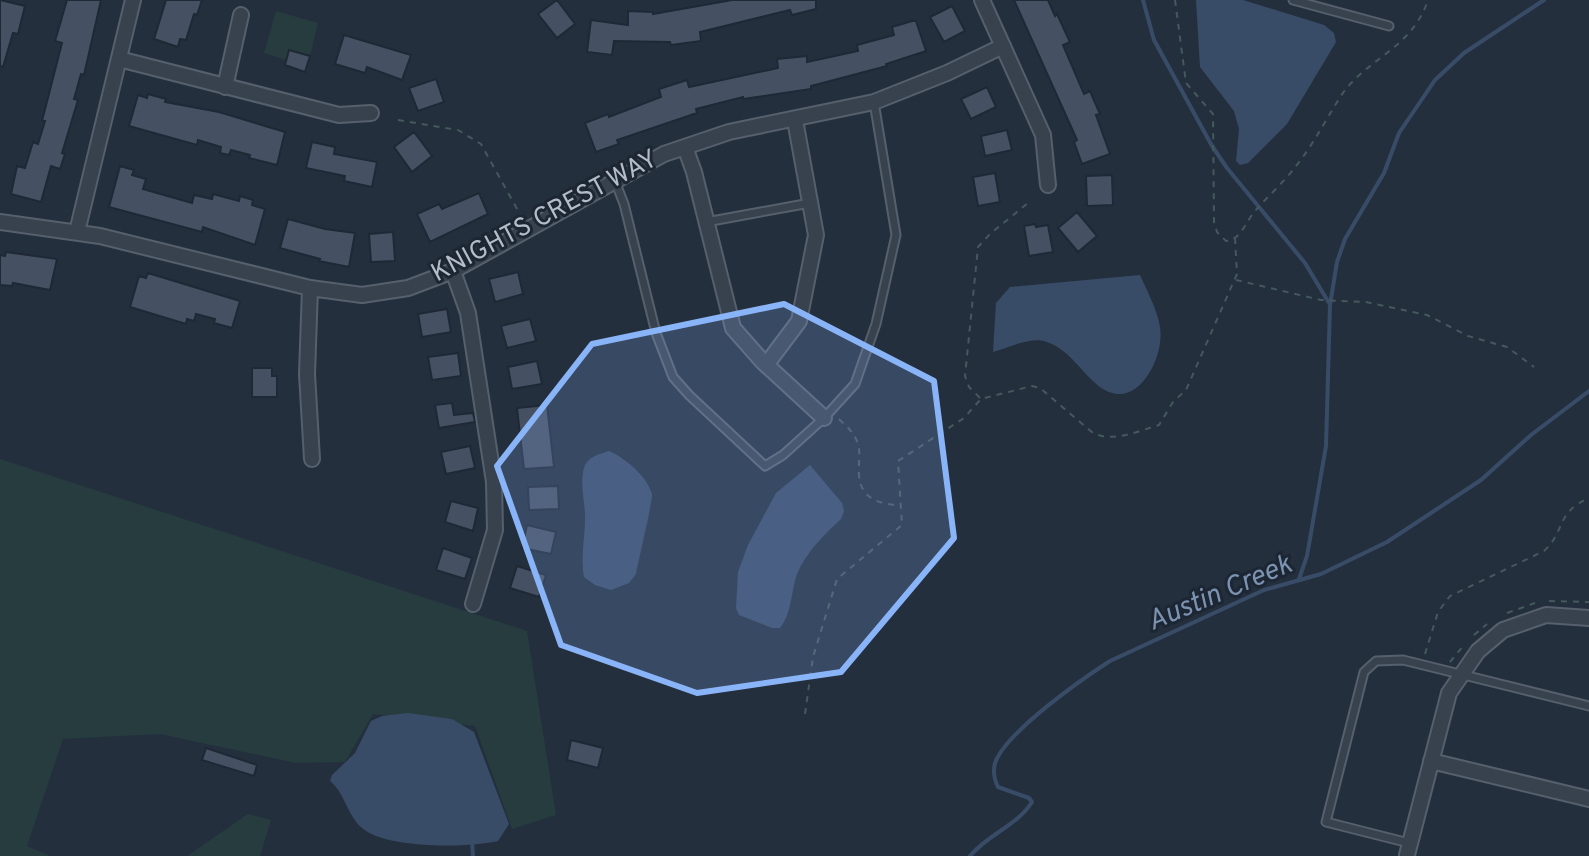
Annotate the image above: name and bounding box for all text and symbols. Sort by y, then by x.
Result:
street label: KNIGHTS CREST WAY [426,143,664,291]
water label: Austin Creek [1142,547,1299,641]

